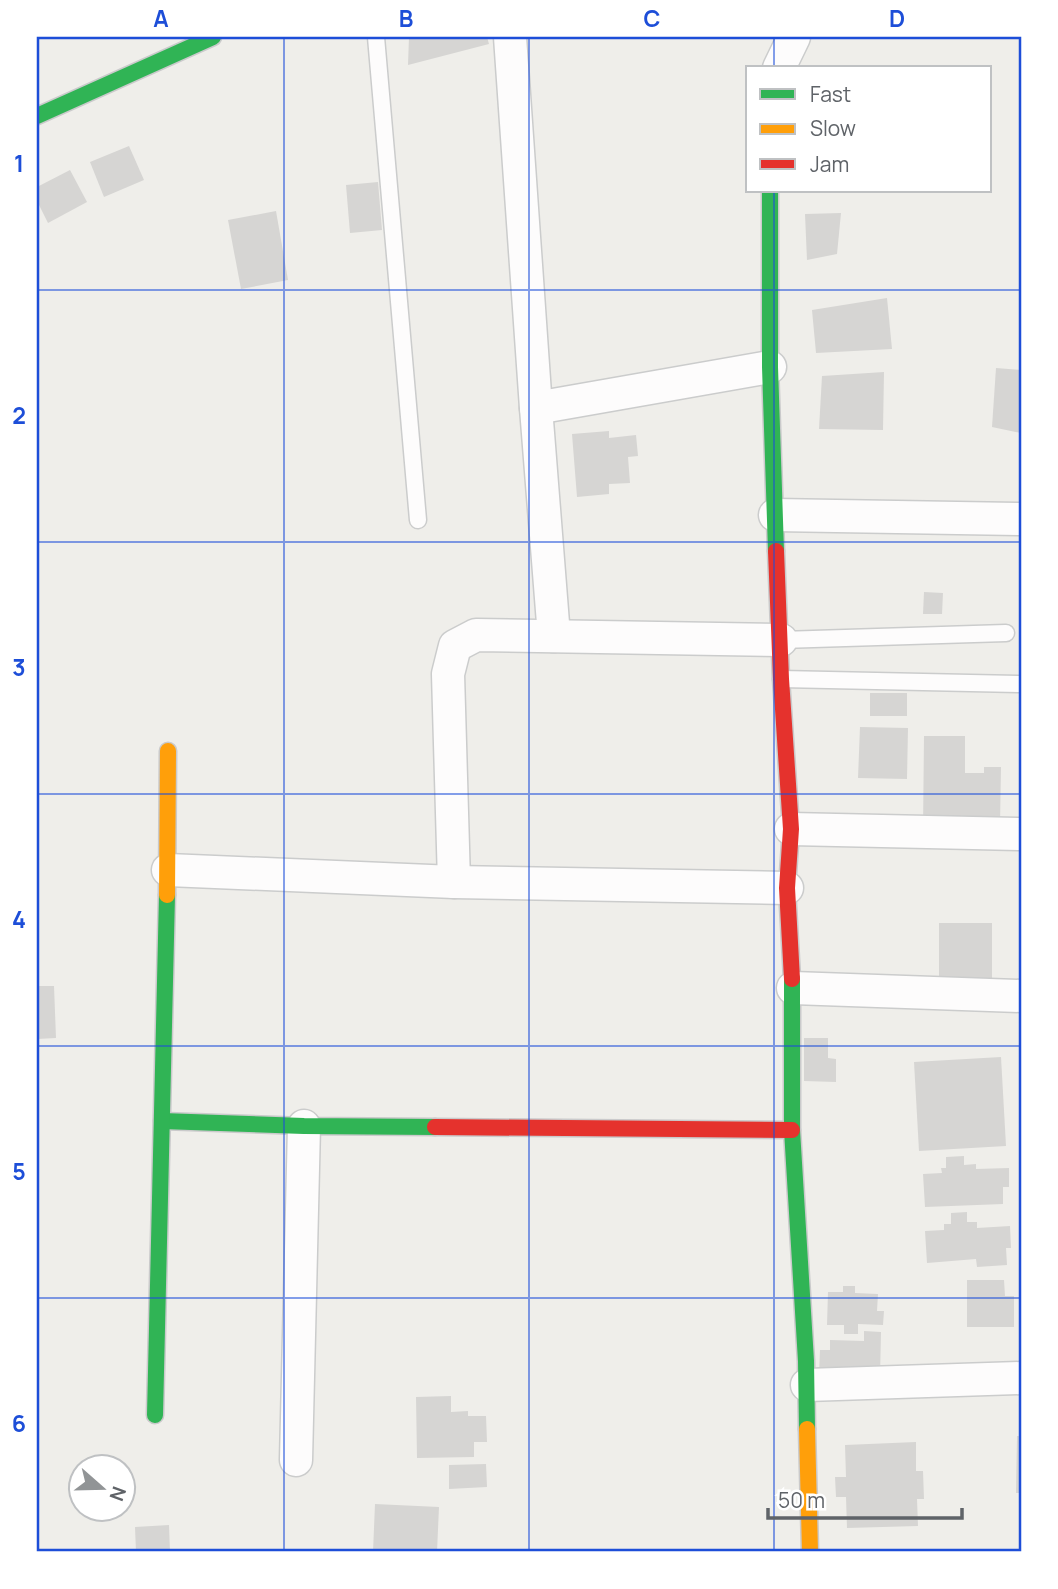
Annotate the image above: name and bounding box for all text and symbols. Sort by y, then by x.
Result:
text: A [153,2,169,34]
text: B [399,2,413,34]
text: C [644,2,661,34]
text: D [889,2,905,34]
legend [746,66,992,192]
text: Fast [810,80,851,108]
text: Slow [810,114,856,142]
text: 1 [14,147,24,179]
text: Jam [810,150,849,178]
text: 2 [12,399,26,431]
text: 3 [12,651,26,683]
text: 4 [12,903,26,935]
text: 5 [12,1155,26,1187]
text: 6 [12,1407,26,1439]
north arrow [66,1452,136,1522]
scale bar [768,1477,962,1521]
text: N [103,1483,133,1505]
text: 50 m [778,1486,825,1514]

